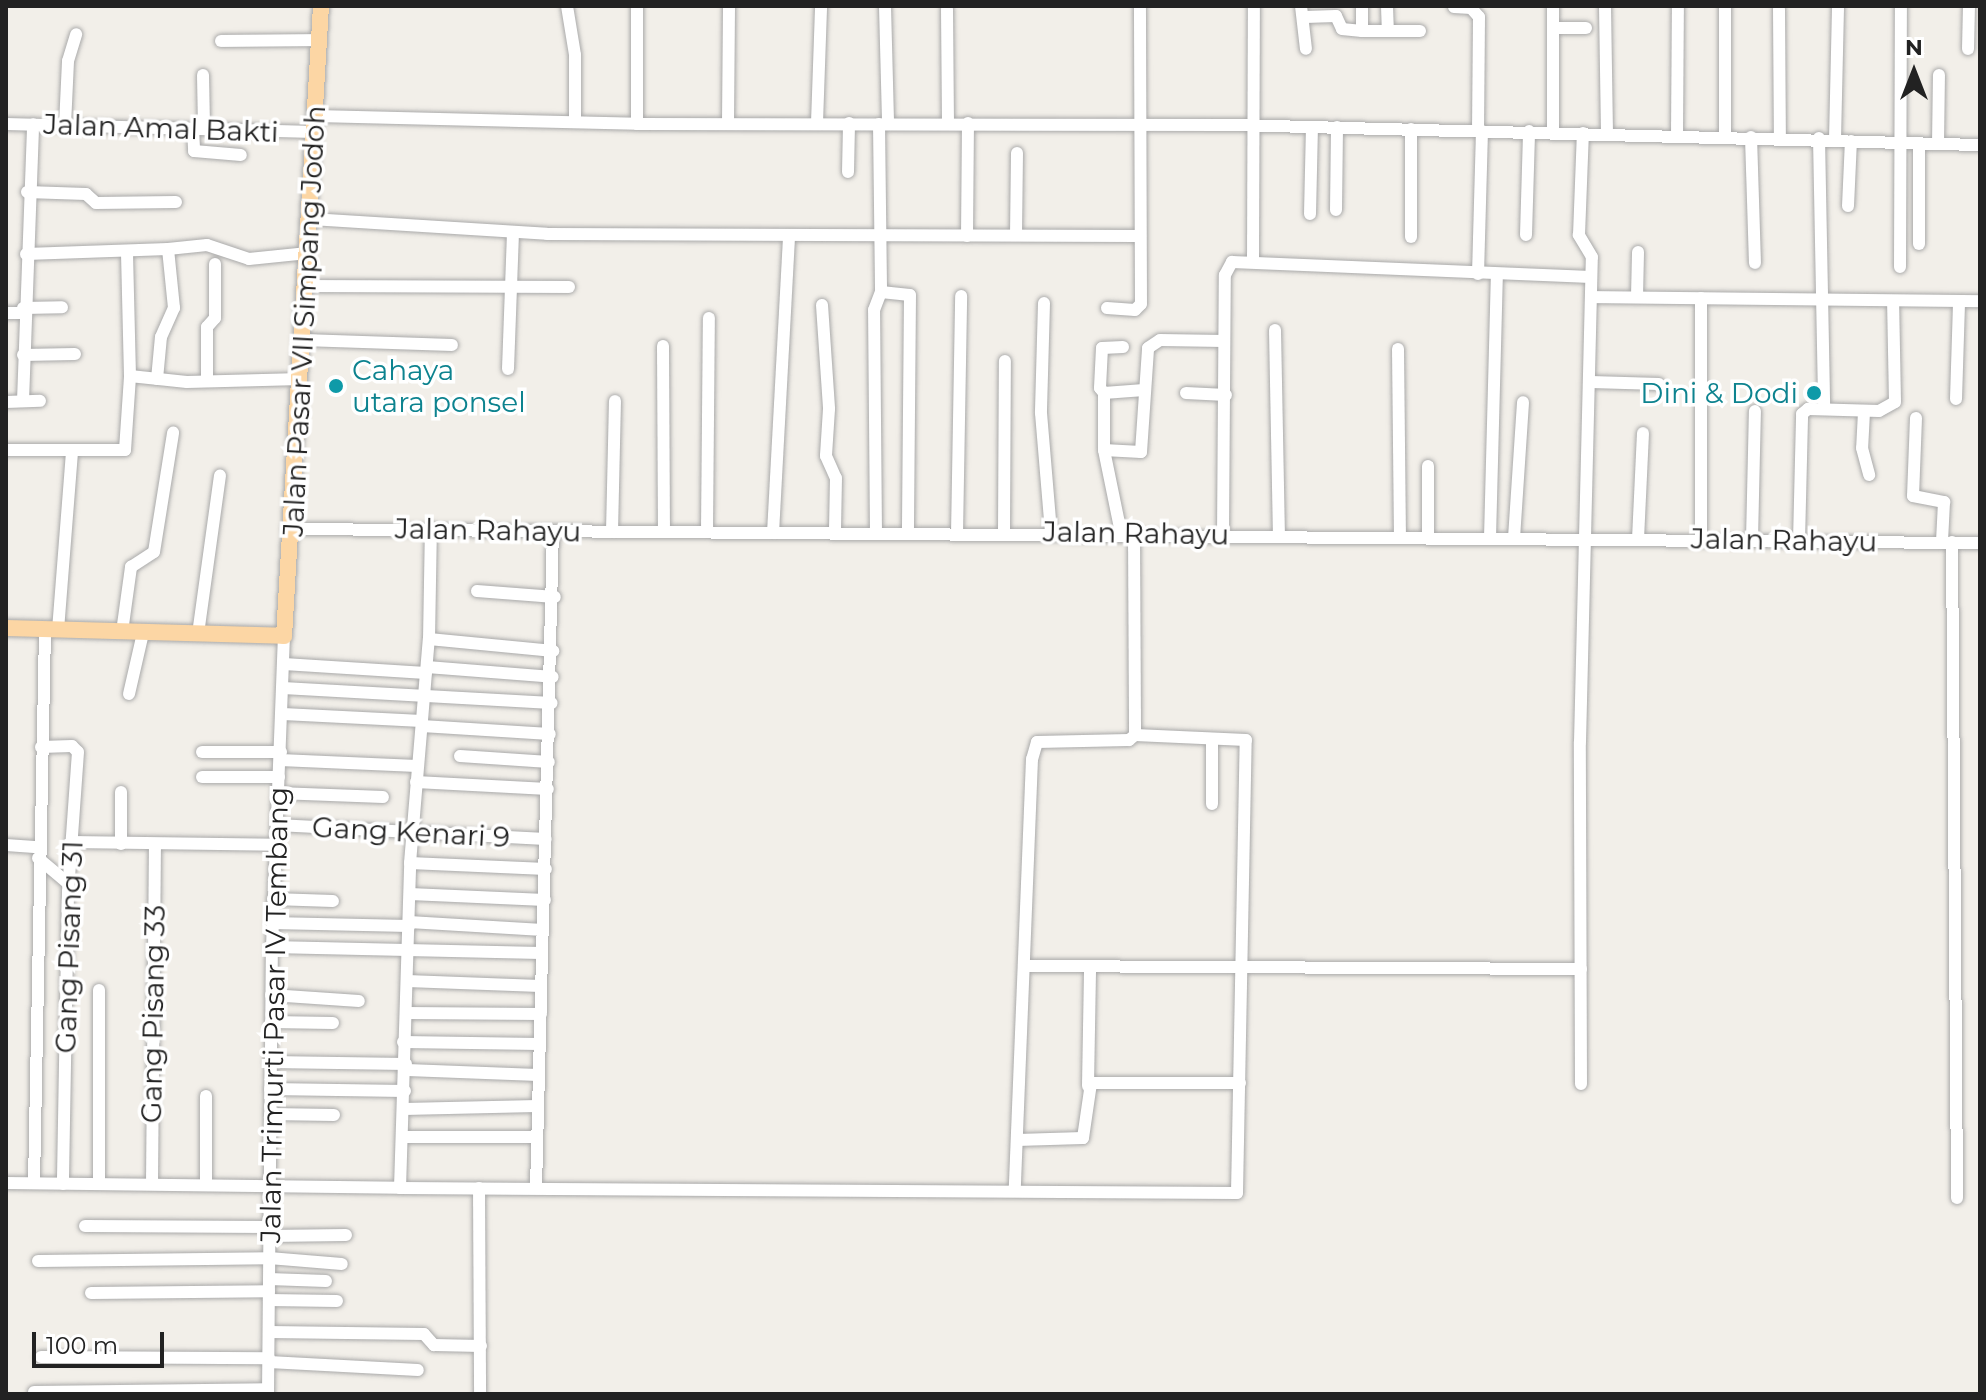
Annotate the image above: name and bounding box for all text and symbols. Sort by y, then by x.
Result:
north arrow [1874,32,1954,112]
text: N [1905,34,1923,61]
street label: Jalan Pasar VII Simpang Jodoh [276,105,332,537]
street label: Jalan Amal Bakti [43,107,279,149]
place label: Cahaya utara ponsel [352,353,526,419]
place label: Dini & Dodi [1640,376,1798,410]
marker: Cahaya utara ponsel [327,377,345,395]
marker: Dini & Dodi [1805,384,1823,402]
street label: Jalan Rahayu [395,512,581,548]
street label: Jalan Rahayu [1043,515,1229,551]
street label: Jalan Rahayu [1691,522,1877,558]
street label: Jalan Trimurti Pasar IV Tembang [253,787,295,1243]
street label: Gang Kenari 9 [311,810,511,854]
street label: Gang Pisang 31 [48,840,90,1054]
street label: Gang Pisang 33 [134,905,172,1123]
scale bar [36,1316,168,1366]
text: 100 m [46,1331,118,1360]

